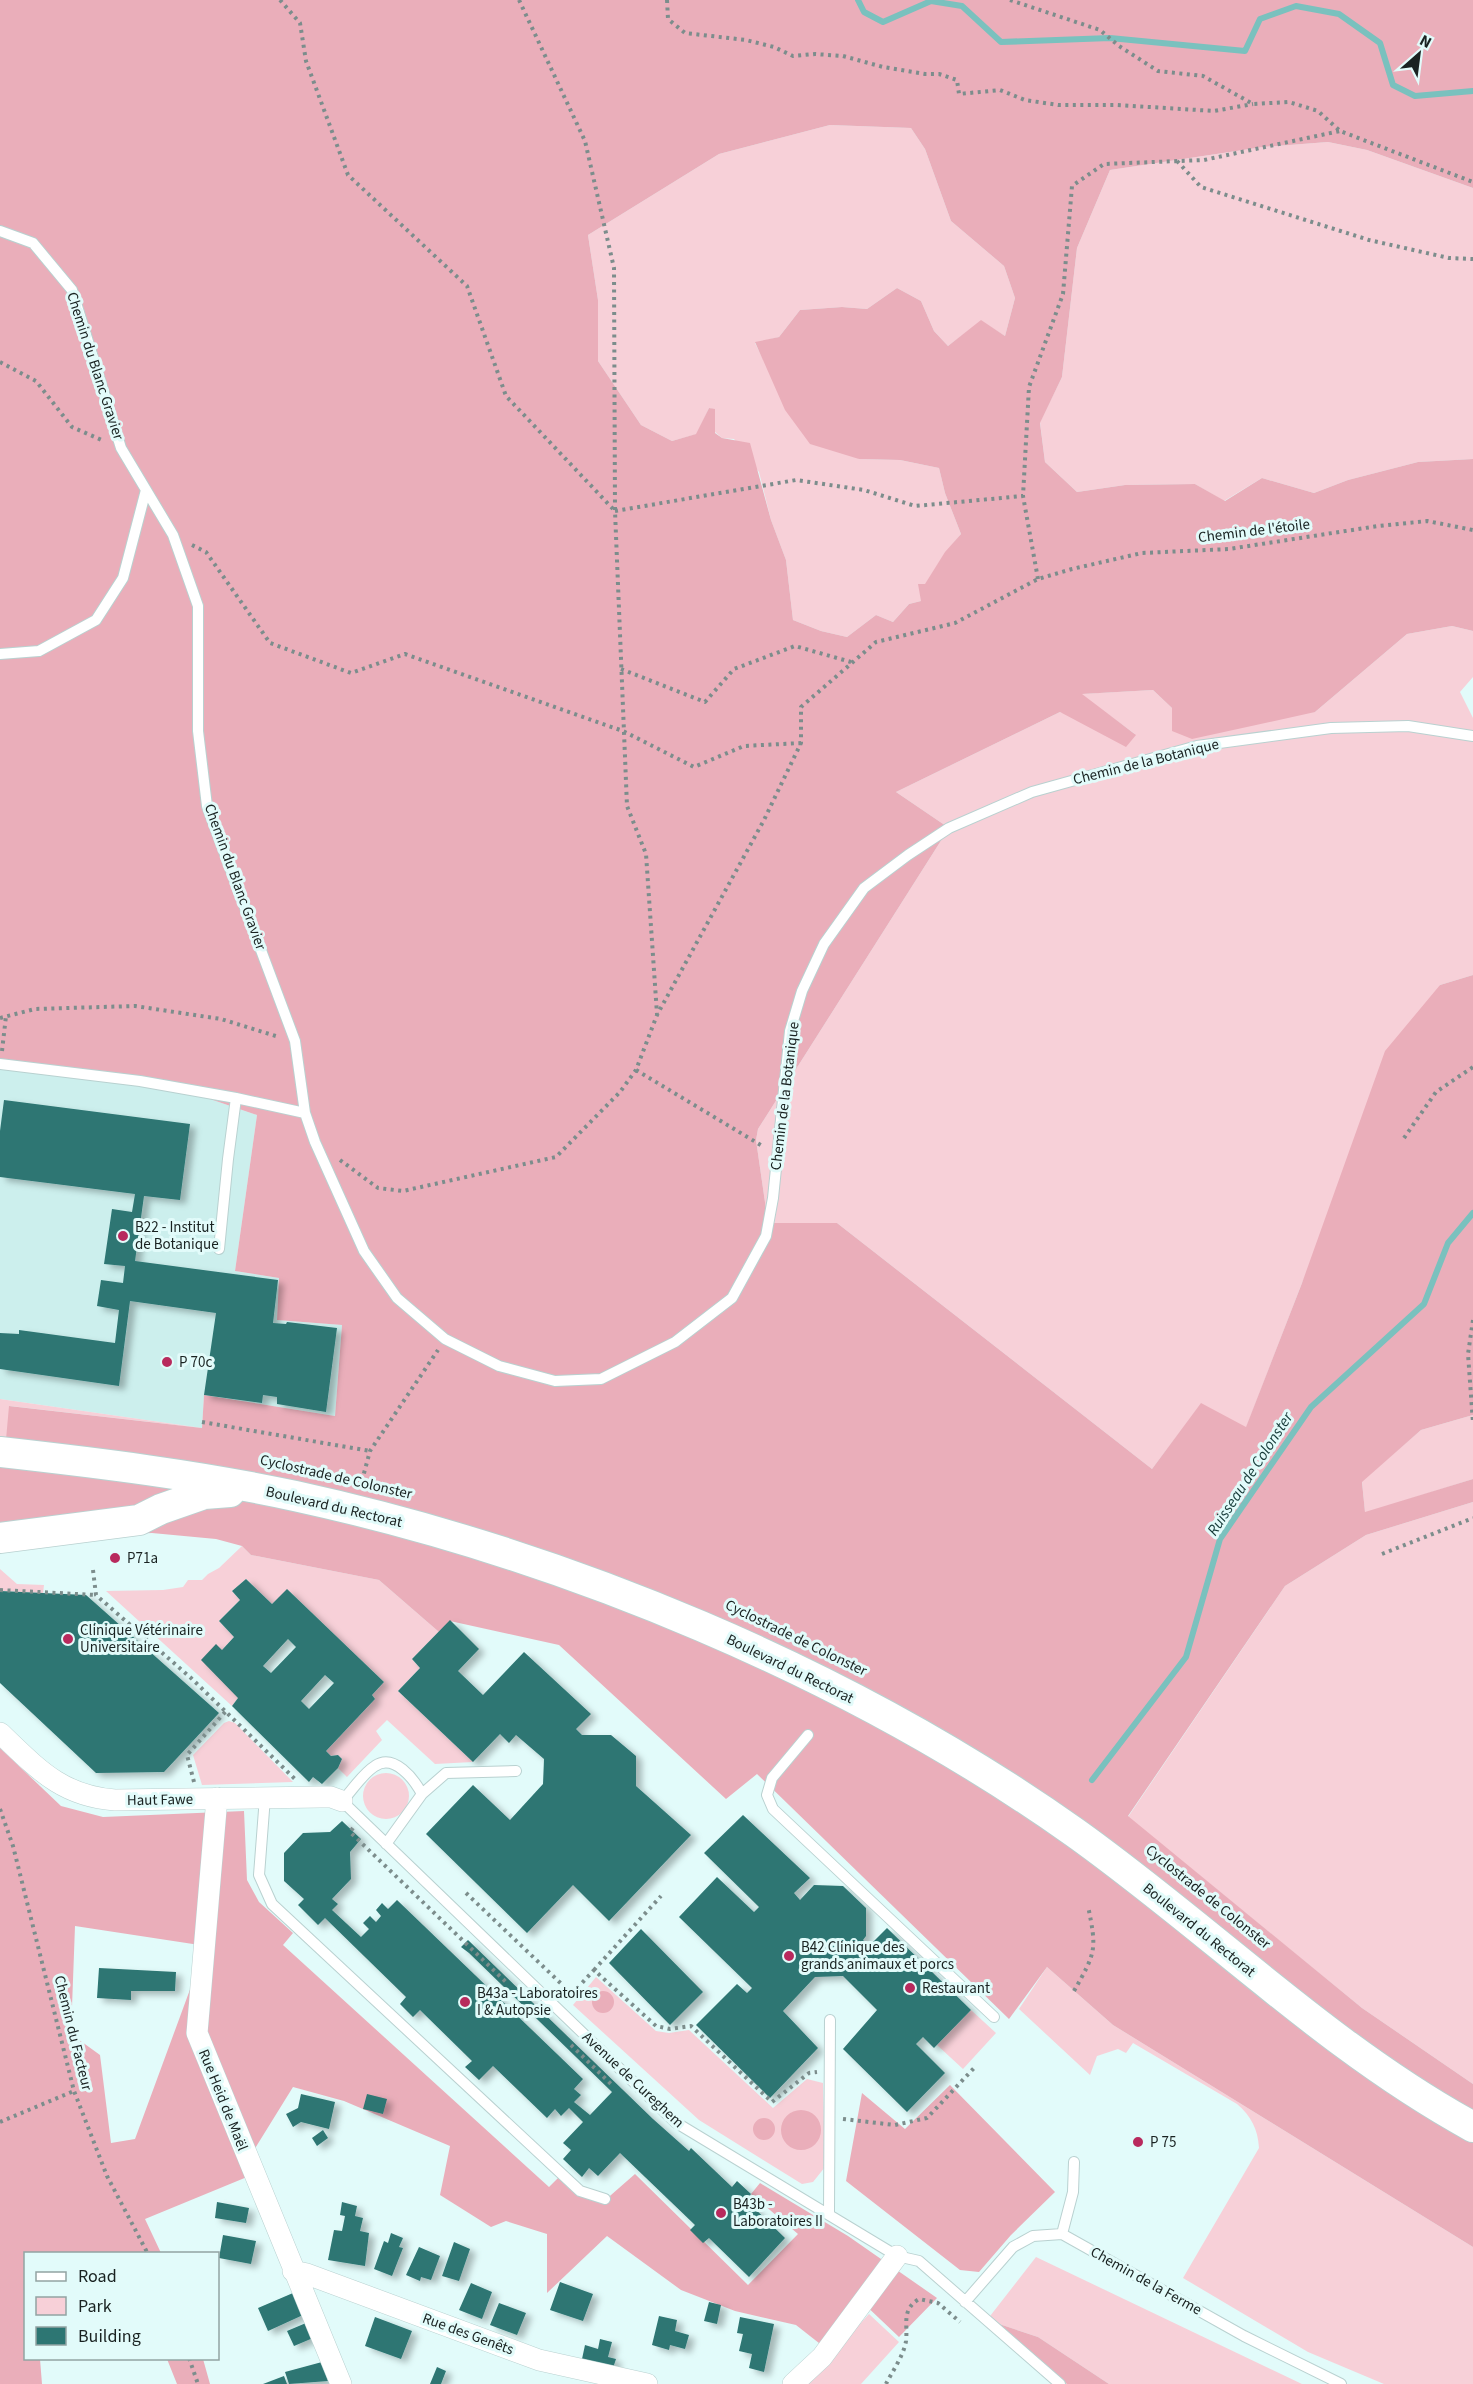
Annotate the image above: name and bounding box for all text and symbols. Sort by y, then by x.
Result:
north arrow [1389,24,1449,84]
text: N [1416,29,1435,54]
street label: Chemin du Blanc Gravier [61,289,129,443]
street label: Chemin de l'étoile [1197,514,1311,548]
street label: Chemin de la Botanique [1071,734,1221,790]
street label: Chemin du Blanc Gravier [199,801,272,954]
street label: Chemin de la Botanique [765,1021,805,1171]
place label: B22 - Institut de Botanique [135,1217,219,1255]
marker: B22 - Institut de Botanique [116,1229,130,1243]
place label: P 70c [179,1352,212,1373]
marker: P 70c [160,1355,174,1369]
water label: Ruisseau de Colonster [1202,1407,1299,1540]
street label: Cyclostrade de Colonster [258,1449,415,1505]
street label: Boulevard du Rectorat [264,1481,404,1533]
place label: P71a [127,1548,158,1569]
marker: P71a [108,1551,122,1565]
street label: Cyclostrade de Colonster [722,1594,871,1682]
place label: Clinique Vétérinaire Universitaire [80,1620,203,1658]
street label: Boulevard du Rectorat [723,1629,857,1709]
marker: Clinique Vétérinaire Universitaire [61,1632,75,1646]
street label: Haut Fawe [127,1789,193,1811]
street label: Cyclostrade de Colonster [1141,1840,1276,1955]
street label: Boulevard du Rectorat [1138,1878,1260,1982]
place label: B42 Clinique des grands animaux et porcs [801,1937,954,1975]
marker: B42 Clinique des grands animaux et porcs [782,1949,796,1963]
street label: Chemin du Facteur [49,1973,98,2093]
place label: Restaurant [922,1978,990,1999]
marker: Restaurant [903,1981,917,1995]
place label: B43a - Laboratoires I & Autopsie [477,1983,598,2021]
marker: B43a - Laboratoires I & Autopsie [458,1995,472,2009]
street label: Avenue de Cureghem [577,2027,689,2133]
street label: Rue Heid de Maël [193,2046,253,2154]
place label: P 75 [1150,2132,1176,2153]
marker: P 75 [1131,2135,1145,2149]
place label: B43b - Laboratoires II [733,2194,823,2232]
marker: B43b - Laboratoires II [714,2206,728,2220]
street label: Chemin de la Ferme [1087,2242,1205,2320]
legend [24,2252,219,2360]
text: Road [78,2264,117,2289]
text: Park [78,2294,112,2319]
street label: Rue des Genêts [419,2308,517,2360]
text: Building [78,2324,141,2349]

